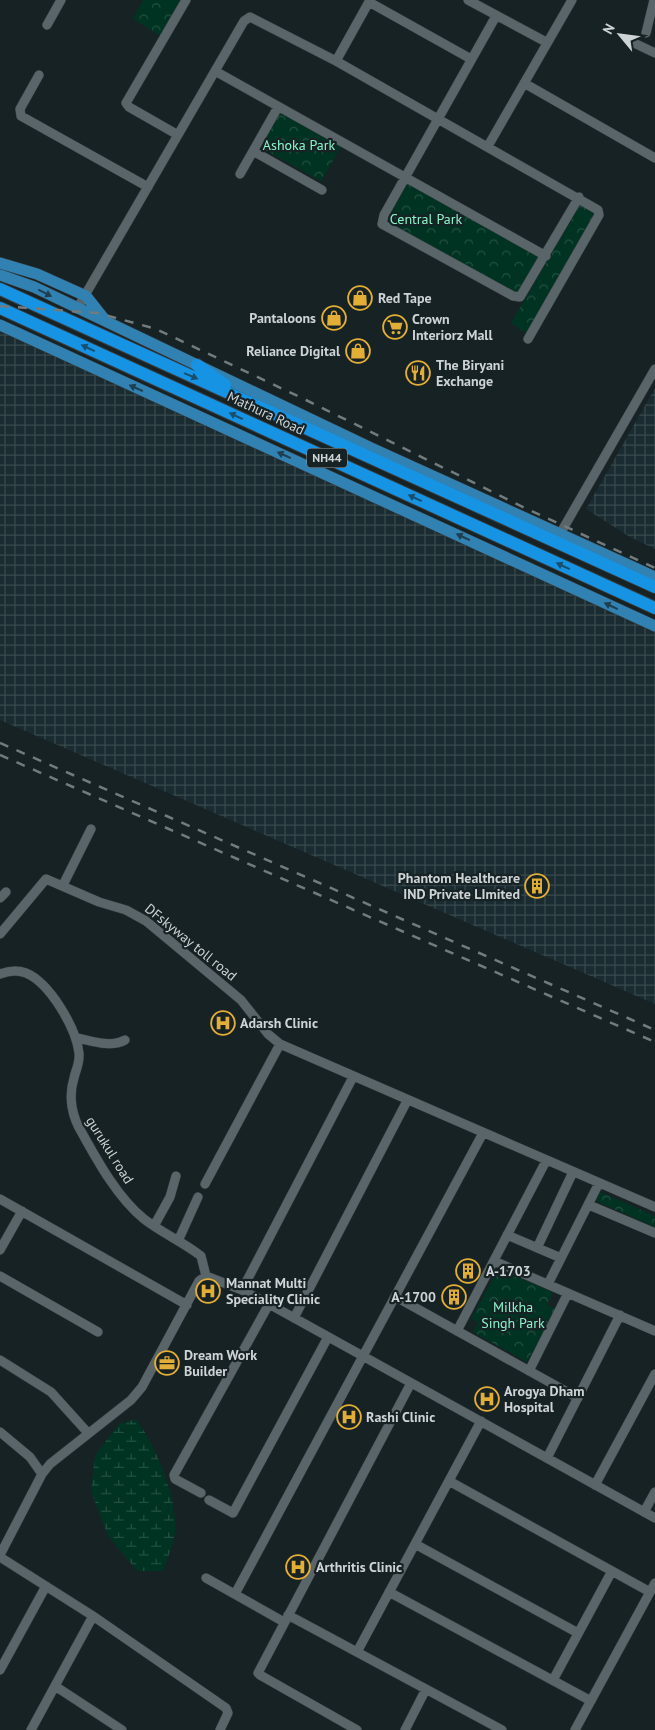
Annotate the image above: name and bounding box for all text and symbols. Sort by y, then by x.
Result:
north arrow [595,10,645,60]
text: N [599,20,619,37]
park label: Ashoka Park [263,136,335,154]
park label: Central Park [390,210,462,228]
shop icon: Red Tape [347,285,373,311]
one-way arrow [38,289,52,297]
place label: Red Tape [378,289,432,307]
shop icon: Pantaloons [321,305,347,331]
place label: Pantaloons [249,309,316,327]
place label: Crown Interiorz Mall [412,310,493,344]
supermarket icon: Crown Interiorz Mall [382,314,408,340]
shop icon: Reliance Digital [345,338,371,364]
place label: Reliance Digital [246,342,341,360]
one-way arrow [81,344,95,352]
place label: The Biryani Exchange [436,356,504,390]
restaurant icon: The Biryani Exchange [405,360,431,386]
one-way arrow [184,373,198,381]
one-way arrow [129,383,143,391]
street label: Mathura Road [225,387,307,439]
one-way arrow [229,412,243,420]
road number: NH44 [307,448,347,468]
one-way arrow [277,450,291,458]
one-way arrow [408,494,422,502]
one-way arrow [456,533,470,541]
one-way arrow [556,561,570,569]
one-way arrow [604,601,618,609]
place label: Phantom Healthcare IND Private LImited [398,869,520,903]
building icon: Phantom Healthcare IND Private LImited [524,873,550,899]
street label: DFskyway toll road [141,899,241,985]
hospital icon: Adarsh Clinic [210,1010,236,1036]
place label: Adarsh Clinic [240,1014,318,1032]
street label: gurukul road [82,1113,138,1187]
building icon: A-1703 [455,1258,481,1284]
place label: A-1703 [486,1262,531,1280]
place label: Mannat Multi Speciality Clinic [226,1274,320,1308]
hospital icon: Mannat Multi Speciality Clinic [195,1278,221,1304]
building icon: A-1700 [441,1284,467,1310]
place label: A-1700 [391,1288,436,1306]
park label: Milkha Singh Park [481,1298,545,1332]
place label: Dream Work Builder [184,1346,257,1380]
office icon: Dream Work Builder [154,1350,180,1376]
place label: Arogya Dham Hospital [504,1382,585,1416]
hospital icon: Arogya Dham Hospital [474,1386,500,1412]
hospital icon: Rashi Clinic [336,1404,362,1430]
place label: Rashi Clinic [366,1408,435,1426]
hospital icon: Arthritis Clinic [285,1554,311,1580]
place label: Arthritis Clinic [316,1558,402,1576]

